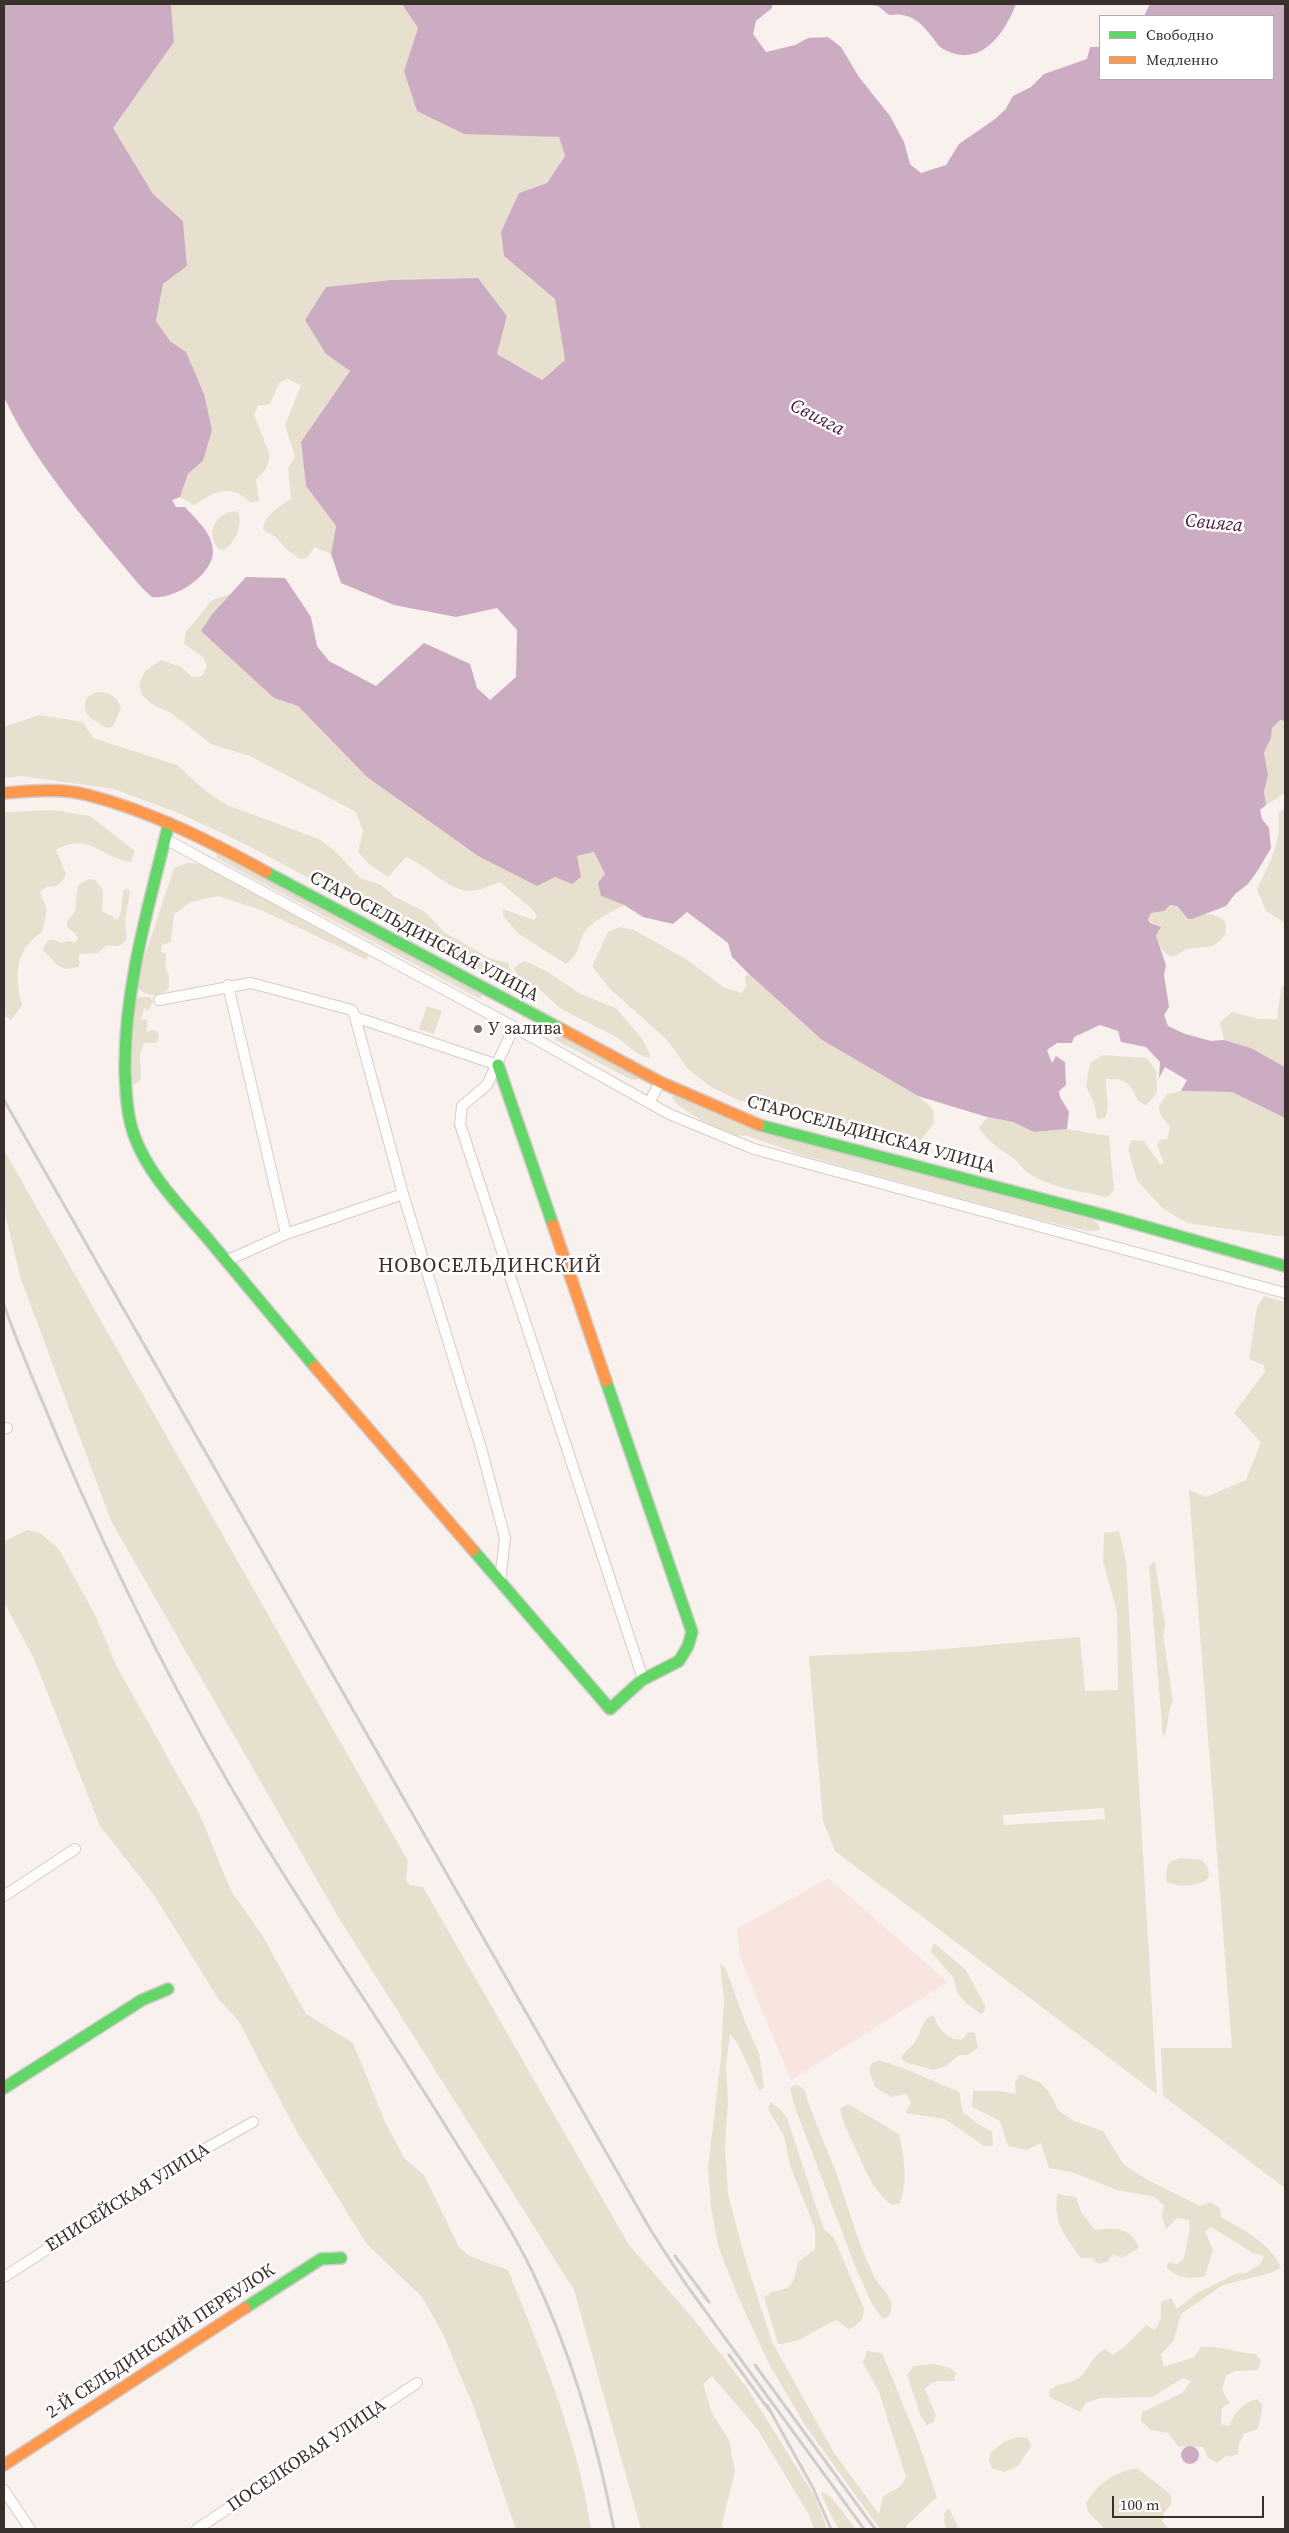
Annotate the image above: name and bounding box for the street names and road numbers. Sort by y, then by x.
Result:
street label: СТАРОСЕЛЬДИНСКАЯ УЛИЦА [306,867,542,1007]
street label: СТАРОСЕЛЬДИНСКАЯ УЛИЦА [744,1091,998,1179]
street label: ЕНИСЕЙСКАЯ УЛИЦА [42,2139,214,2257]
street label: 2-Й СЕЛЬДИНСКИЙ ПЕРЕУЛОК [43,2260,279,2424]
street label: ПОСЕЛКОВАЯ УЛИЦА [224,2395,390,2517]

